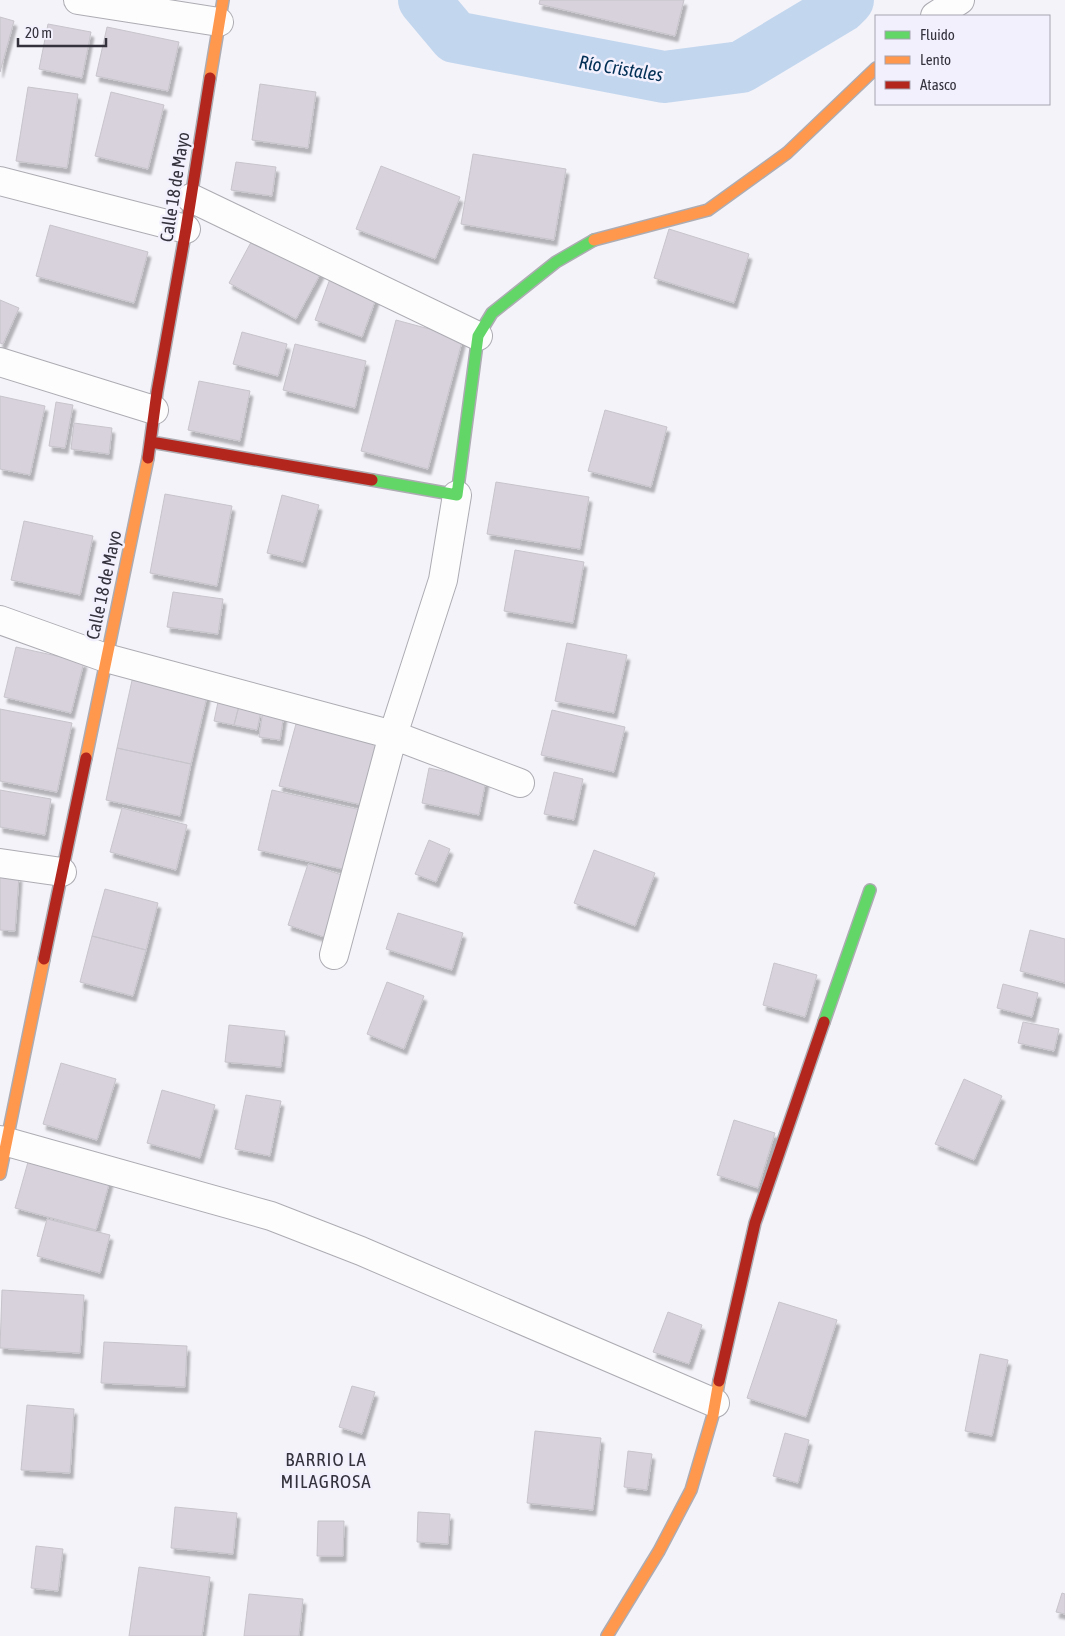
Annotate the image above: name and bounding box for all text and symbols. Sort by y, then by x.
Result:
scale bar [18,15,105,47]
legend [875,15,1050,105]
text: 20 m [25,24,52,41]
text: Fluido [920,26,955,43]
water label: Río Cristales [577,50,665,86]
text: Lento [920,51,951,68]
text: Atasco [920,76,957,93]
street label: Calle 18 de Mayo [155,130,194,243]
street label: Calle 18 de Mayo [82,528,125,641]
district label: BARRIO LA MILAGROSA [280,1448,372,1492]

